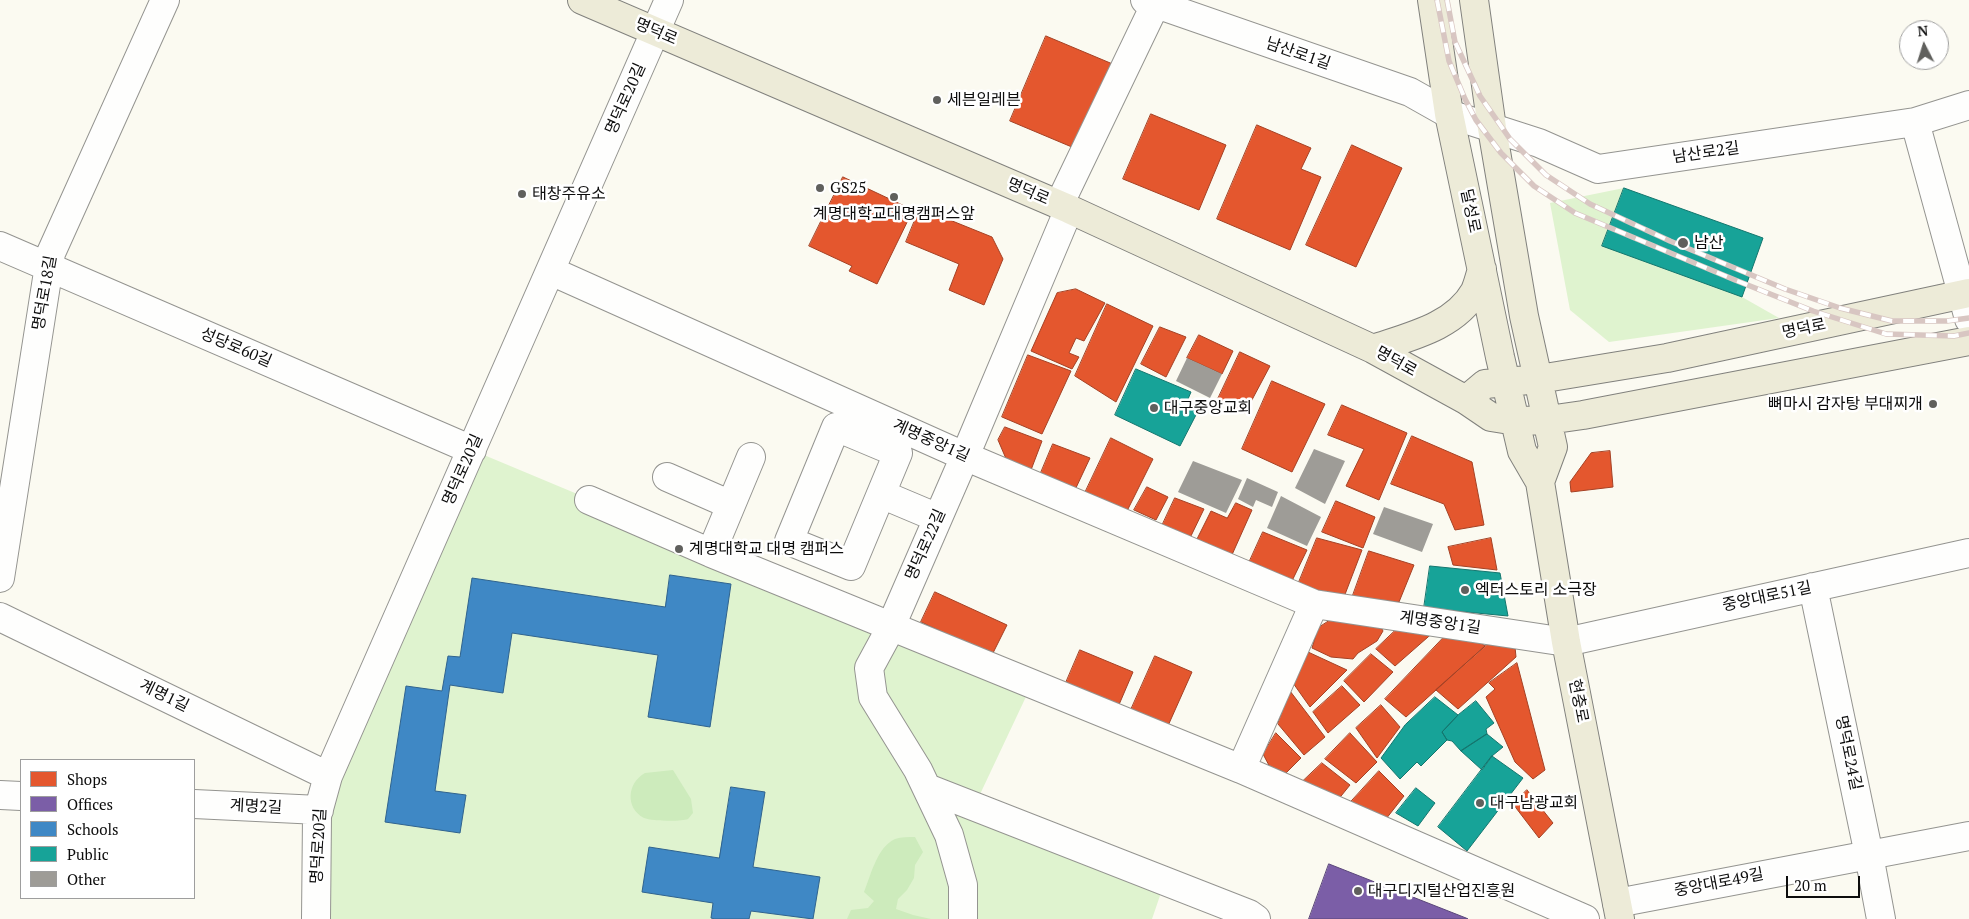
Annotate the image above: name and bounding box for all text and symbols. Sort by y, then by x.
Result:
street label: 명덕로 [632,15,680,49]
north arrow [1899,20,1949,70]
text: N [1917,21,1929,40]
street label: 남산로1길 [1263,34,1333,74]
street label: 명덕로20길 [602,60,650,138]
place label: 세븐일레븐 [947,90,1021,110]
marker: 세븐일레븐 [931,94,943,106]
street label: 남산로2길 [1671,139,1741,167]
street label: 명덕로 [1004,175,1052,209]
place label: GS25 [830,178,867,198]
marker: GS25 [814,182,826,194]
place label: 태창주유소 [532,184,606,204]
street label: 달성로 [1456,187,1484,235]
marker: 태창주유소 [516,188,528,200]
marker: 계명대학교대명캠퍼스앞 [888,191,900,203]
place label: 계명대학교대명캠퍼스앞 [813,204,975,224]
place label: 남산 [1694,233,1723,253]
marker: 남산 [1676,236,1690,250]
street label: 명덕로18길 [29,254,61,332]
street label: 명덕로 [1780,315,1828,343]
street label: 성당로60길 [197,324,275,372]
street label: 명덕로 [1372,343,1420,381]
place label: 뼈마시 감자탕 부대찌개 [1768,394,1923,414]
place label: 대구중앙교회 [1164,398,1252,418]
marker: 뼈마시 감자탕 부대찌개 [1927,398,1939,410]
marker: 대구중앙교회 [1148,402,1160,414]
street label: 계명중앙1길 [890,416,972,466]
street label: 명덕로20길 [439,431,487,509]
street label: 명덕로22길 [902,506,950,584]
place label: 계명대학교 대명 캠퍼스 [689,539,844,559]
marker: 계명대학교 대명 캠퍼스 [673,543,685,555]
street label: 중앙대로51길 [1721,578,1813,616]
place label: 엑터스토리 소극장 [1475,580,1597,600]
marker: 엑터스토리 소극장 [1459,584,1471,596]
street label: 계명중앙1길 [1398,608,1482,638]
street label: 계명1길 [136,676,192,716]
street label: 현충로 [1564,677,1592,725]
street label: 명덕로24길 [1831,714,1865,792]
legend [20,759,195,899]
text: Shops [67,769,107,789]
place label: 대구남광교회 [1490,793,1578,813]
text: Offices [67,794,113,814]
street label: 계명2길 [229,796,283,818]
marker: 대구남광교회 [1474,797,1486,809]
street label: 명덕로20길 [307,808,331,884]
text: Schools [67,819,118,839]
text: Public [67,844,109,864]
street label: 중앙대로49길 [1673,865,1765,901]
scale bar [1789,866,1863,898]
text: Other [67,869,106,889]
text: 20 m [1794,875,1827,895]
place label: 대구디지털산업진흥원 [1368,881,1515,901]
marker: 대구디지털산업진흥원 [1352,885,1364,897]

